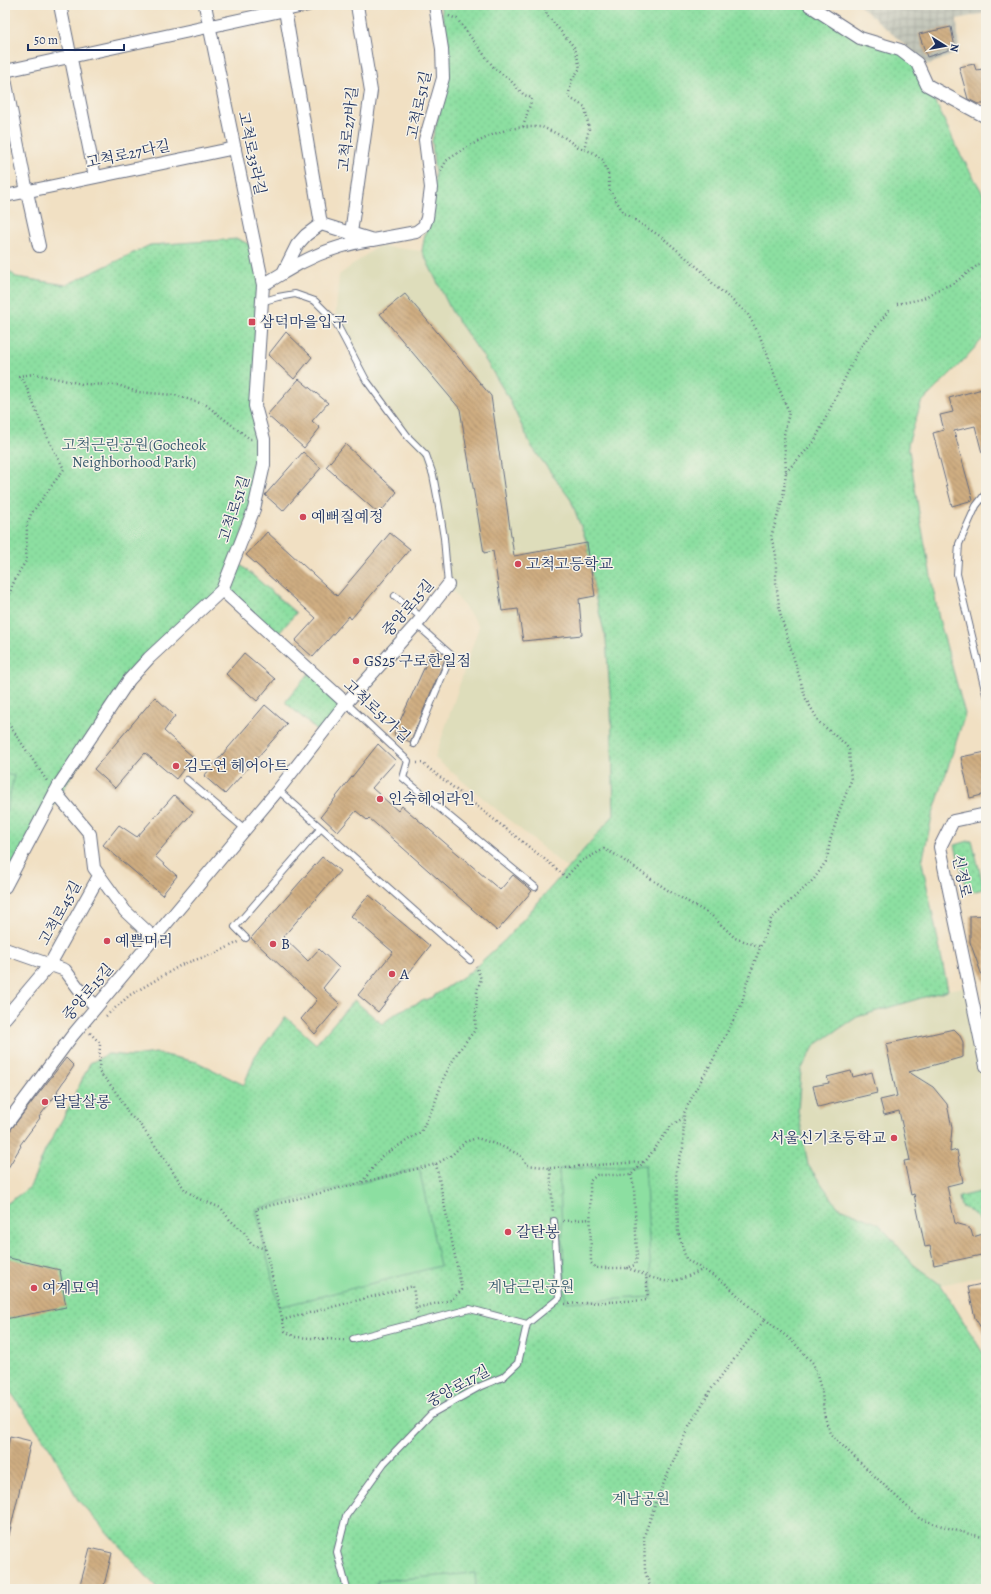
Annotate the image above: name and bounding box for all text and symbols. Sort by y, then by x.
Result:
scale bar [28,26,124,52]
north arrow [925,26,965,66]
text: 50 m [34,32,58,48]
text: N [946,42,962,53]
street label: 고척로51길 [402,69,436,141]
street label: 고척로27바길 [334,85,362,173]
street label: 고척로33라길 [233,109,271,197]
street label: 고척로27다길 [84,135,172,173]
place label: 삼덕마을입구 [260,312,347,332]
marker: 삼덕마을입구 [247,317,257,327]
park label: 고척근린공원(Gocheok Neighborhood Park) [62,435,207,472]
street label: 고척로51길 [214,473,254,545]
place label: 예뻐질예정 [311,507,383,527]
marker: 예뻐질예정 [298,512,308,522]
place label: 고척고등학교 [526,554,613,574]
marker: 고척고등학교 [513,559,523,569]
street label: 중앙로15길 [378,575,438,641]
place label: GS25 구로한일점 [364,651,471,671]
marker: GS25 구로한일점 [351,656,361,666]
street label: 고척로51가길 [339,675,415,747]
place label: 김도연 헤어아트 [184,756,289,776]
marker: 김도연 헤어아트 [171,761,181,771]
place label: 인숙헤어라인 [388,789,475,809]
marker: 인숙헤어라인 [375,794,385,804]
street label: 신정로 [948,853,976,900]
street label: 고척로45길 [34,877,86,949]
place label: 예쁜머리 [115,931,173,951]
place label: B [281,934,290,954]
marker: 예쁜머리 [102,936,112,946]
marker: B [268,939,278,949]
street label: 중앙로15길 [58,959,118,1025]
place label: A [399,964,409,984]
marker: A [387,969,397,979]
place label: 달달살롱 [53,1092,111,1112]
marker: 달달살롱 [40,1097,50,1107]
place label: 서울신기초등학교 [770,1128,887,1148]
marker: 서울신기초등학교 [889,1133,899,1143]
place label: 갈탄봉 [516,1222,560,1242]
marker: 갈탄봉 [503,1227,513,1237]
park label: 계남근린공원 [488,1277,574,1297]
place label: 여계묘역 [42,1278,100,1298]
marker: 여계묘역 [29,1283,39,1293]
street label: 중앙로17길 [423,1360,493,1412]
park label: 계남공원 [612,1489,670,1509]

